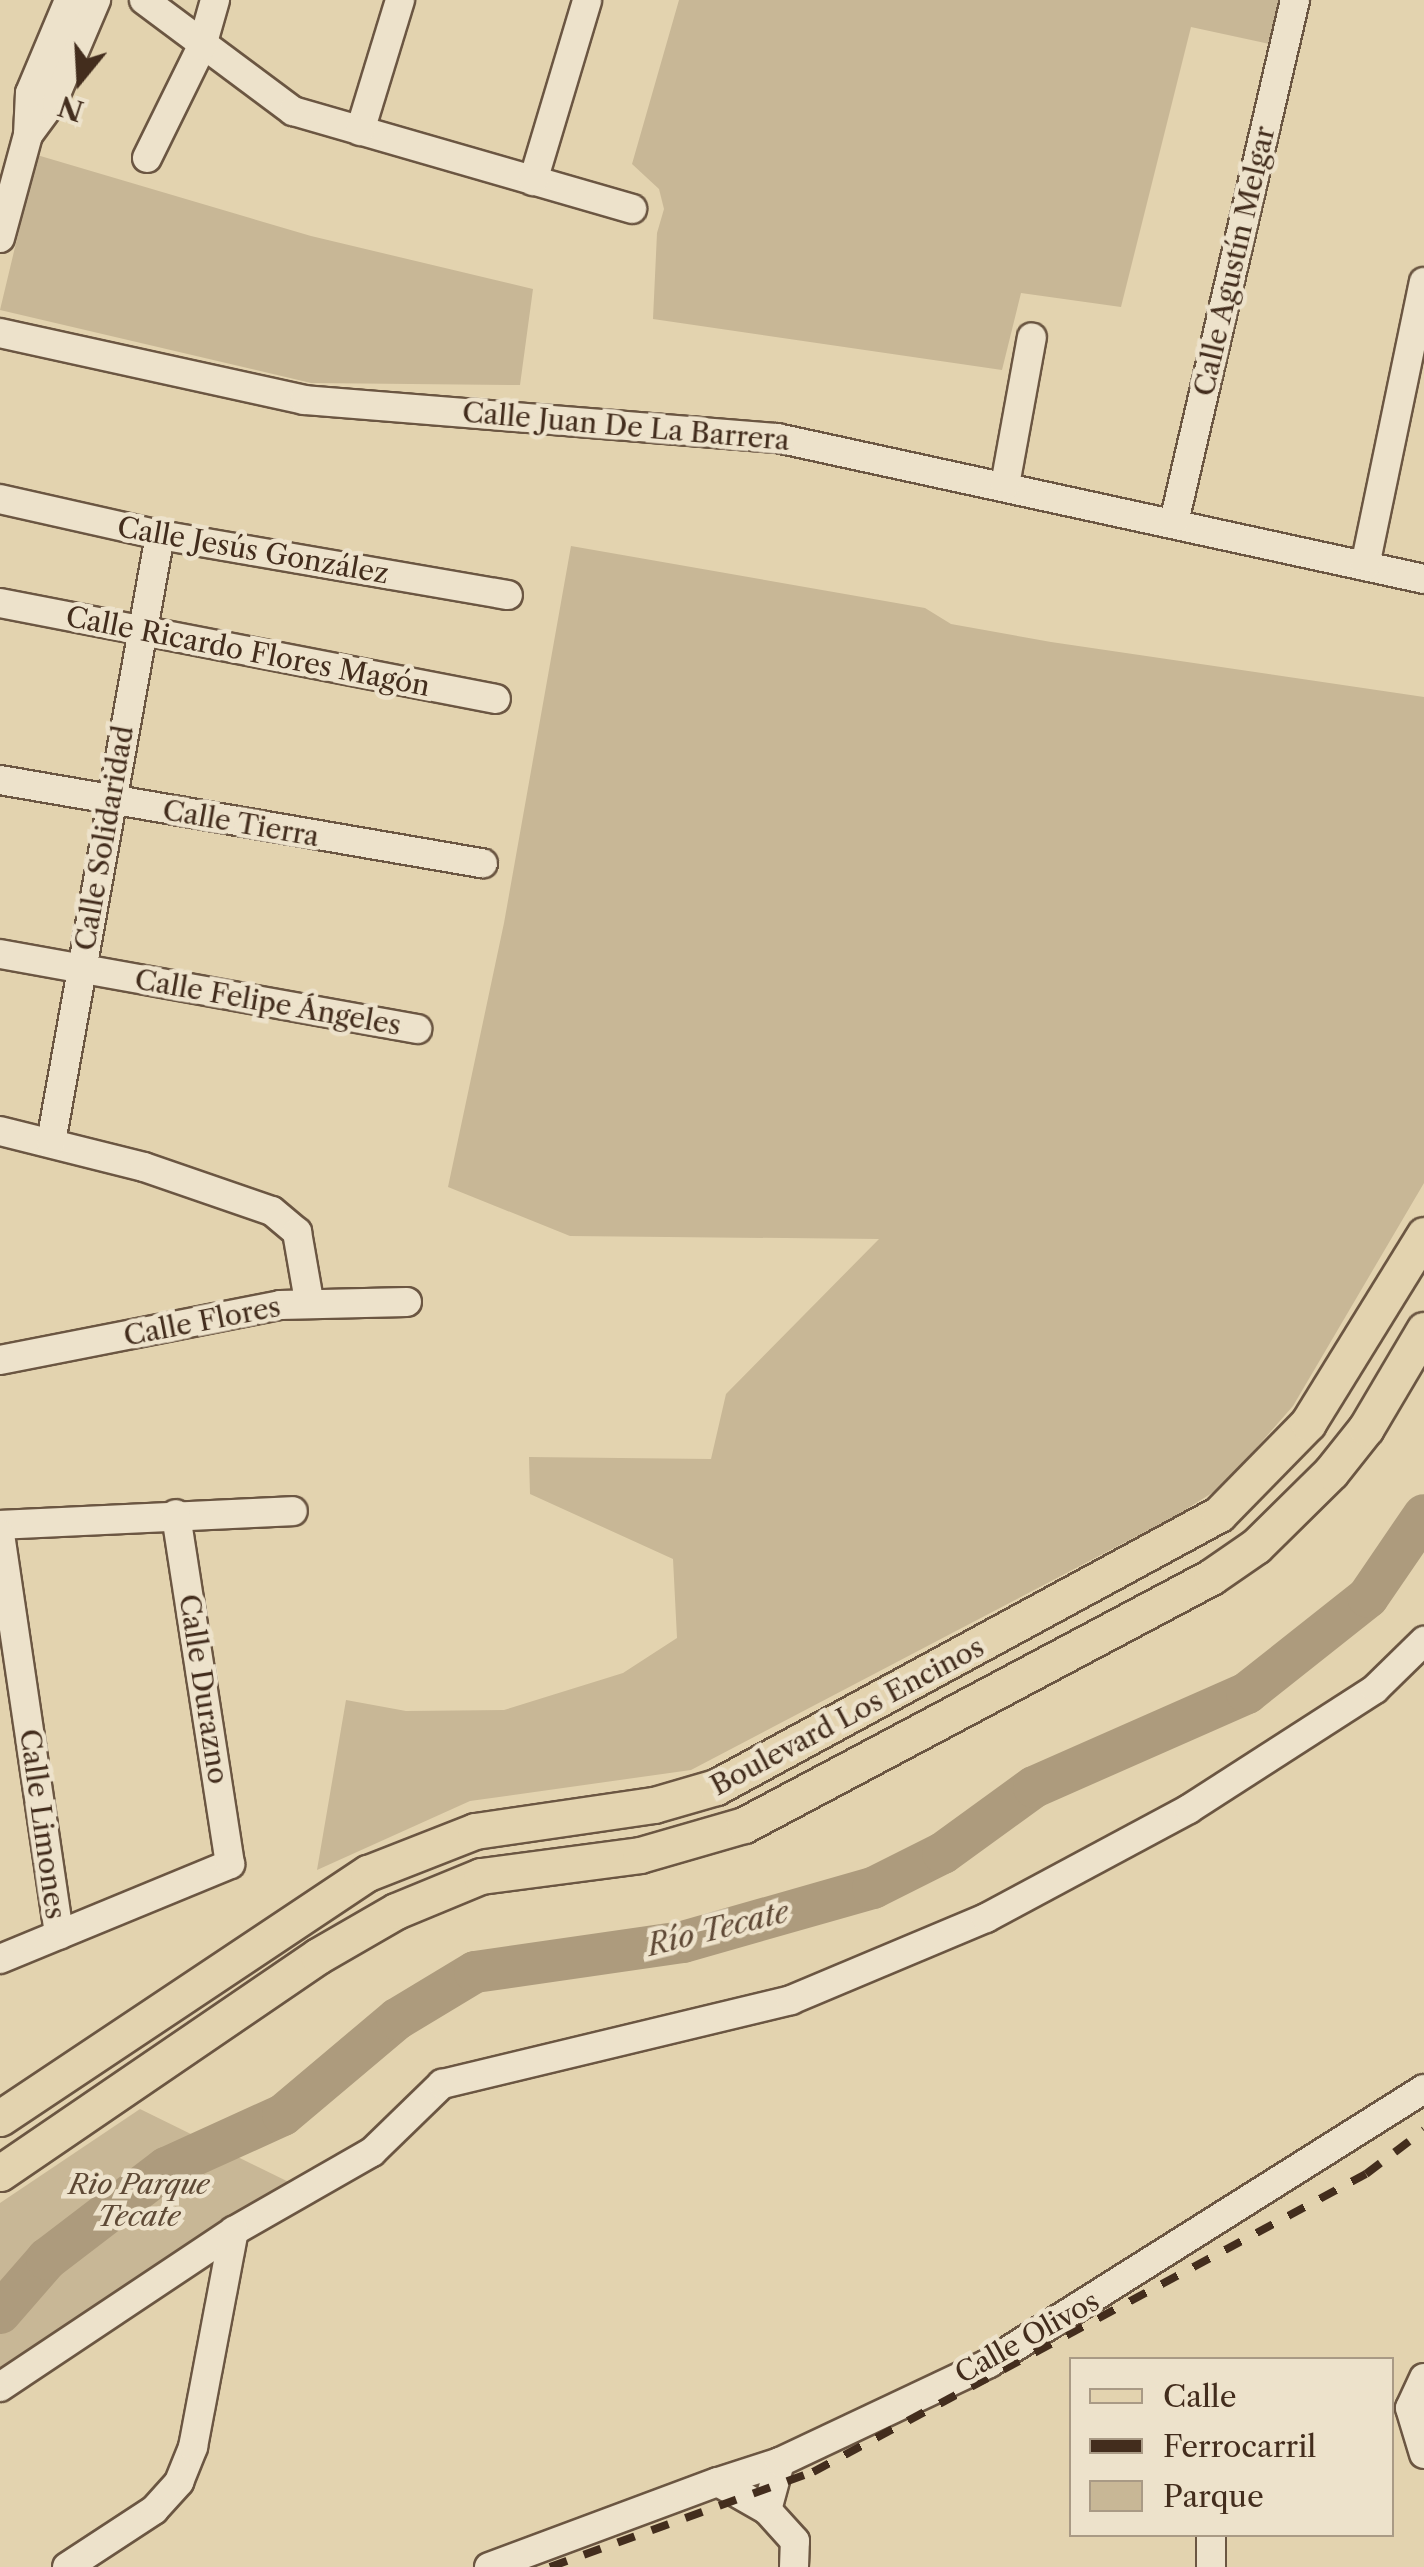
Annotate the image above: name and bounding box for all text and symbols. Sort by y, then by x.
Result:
north arrow [30,30,130,130]
text: N [54,89,88,128]
street label: Calle Agustín Melgar [1186,122,1282,400]
street label: Calle Juan De La Barrera [461,395,791,457]
street label: Calle Jesús González [115,510,391,590]
street label: Calle Ricardo Flores Magón [63,599,433,703]
street label: Calle Solidaridad [68,723,140,953]
street label: Calle Tierra [160,793,322,853]
street label: Calle Felipe Ángeles [132,962,404,1042]
street label: Calle Flores [121,1289,283,1353]
street label: Calle Durazno [172,1592,236,1786]
street label: Boulevard Los Encinos [705,1630,989,1802]
street label: Calle Limones [13,1727,73,1921]
water label: Río Tecate [643,1894,793,1964]
park label: Rio Parque Tecate [69,2167,209,2233]
street label: Calle Olivos [949,2284,1105,2390]
legend [1069,2357,1394,2537]
text: Calle [1163,2378,1237,2415]
text: Ferrocarril [1163,2428,1316,2465]
text: Parque [1163,2478,1264,2515]

